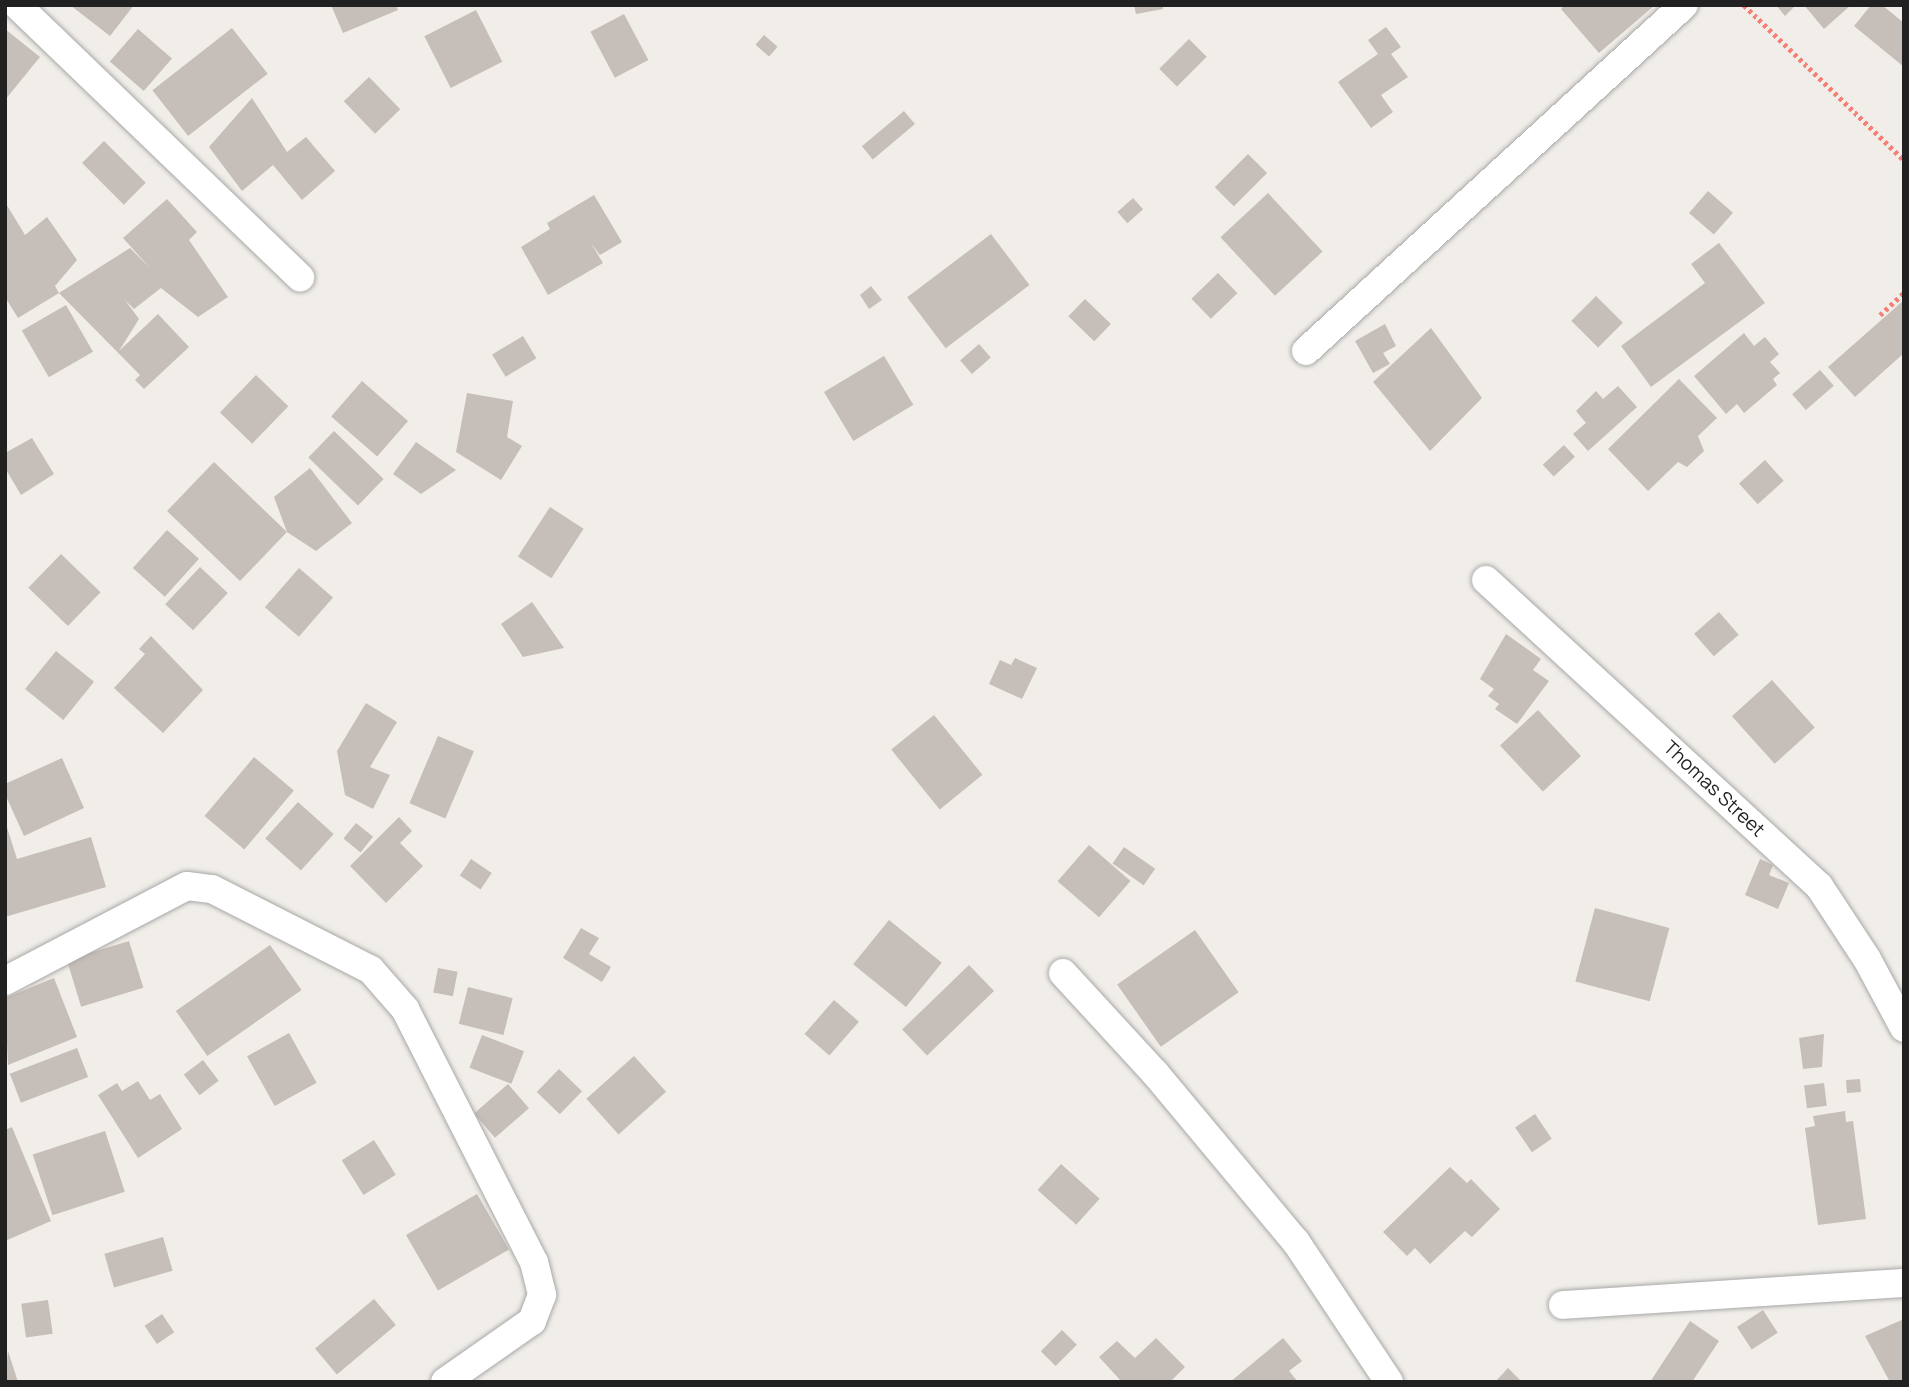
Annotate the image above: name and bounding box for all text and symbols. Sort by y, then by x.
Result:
street label: Thomas Street [1659,736,1769,842]

